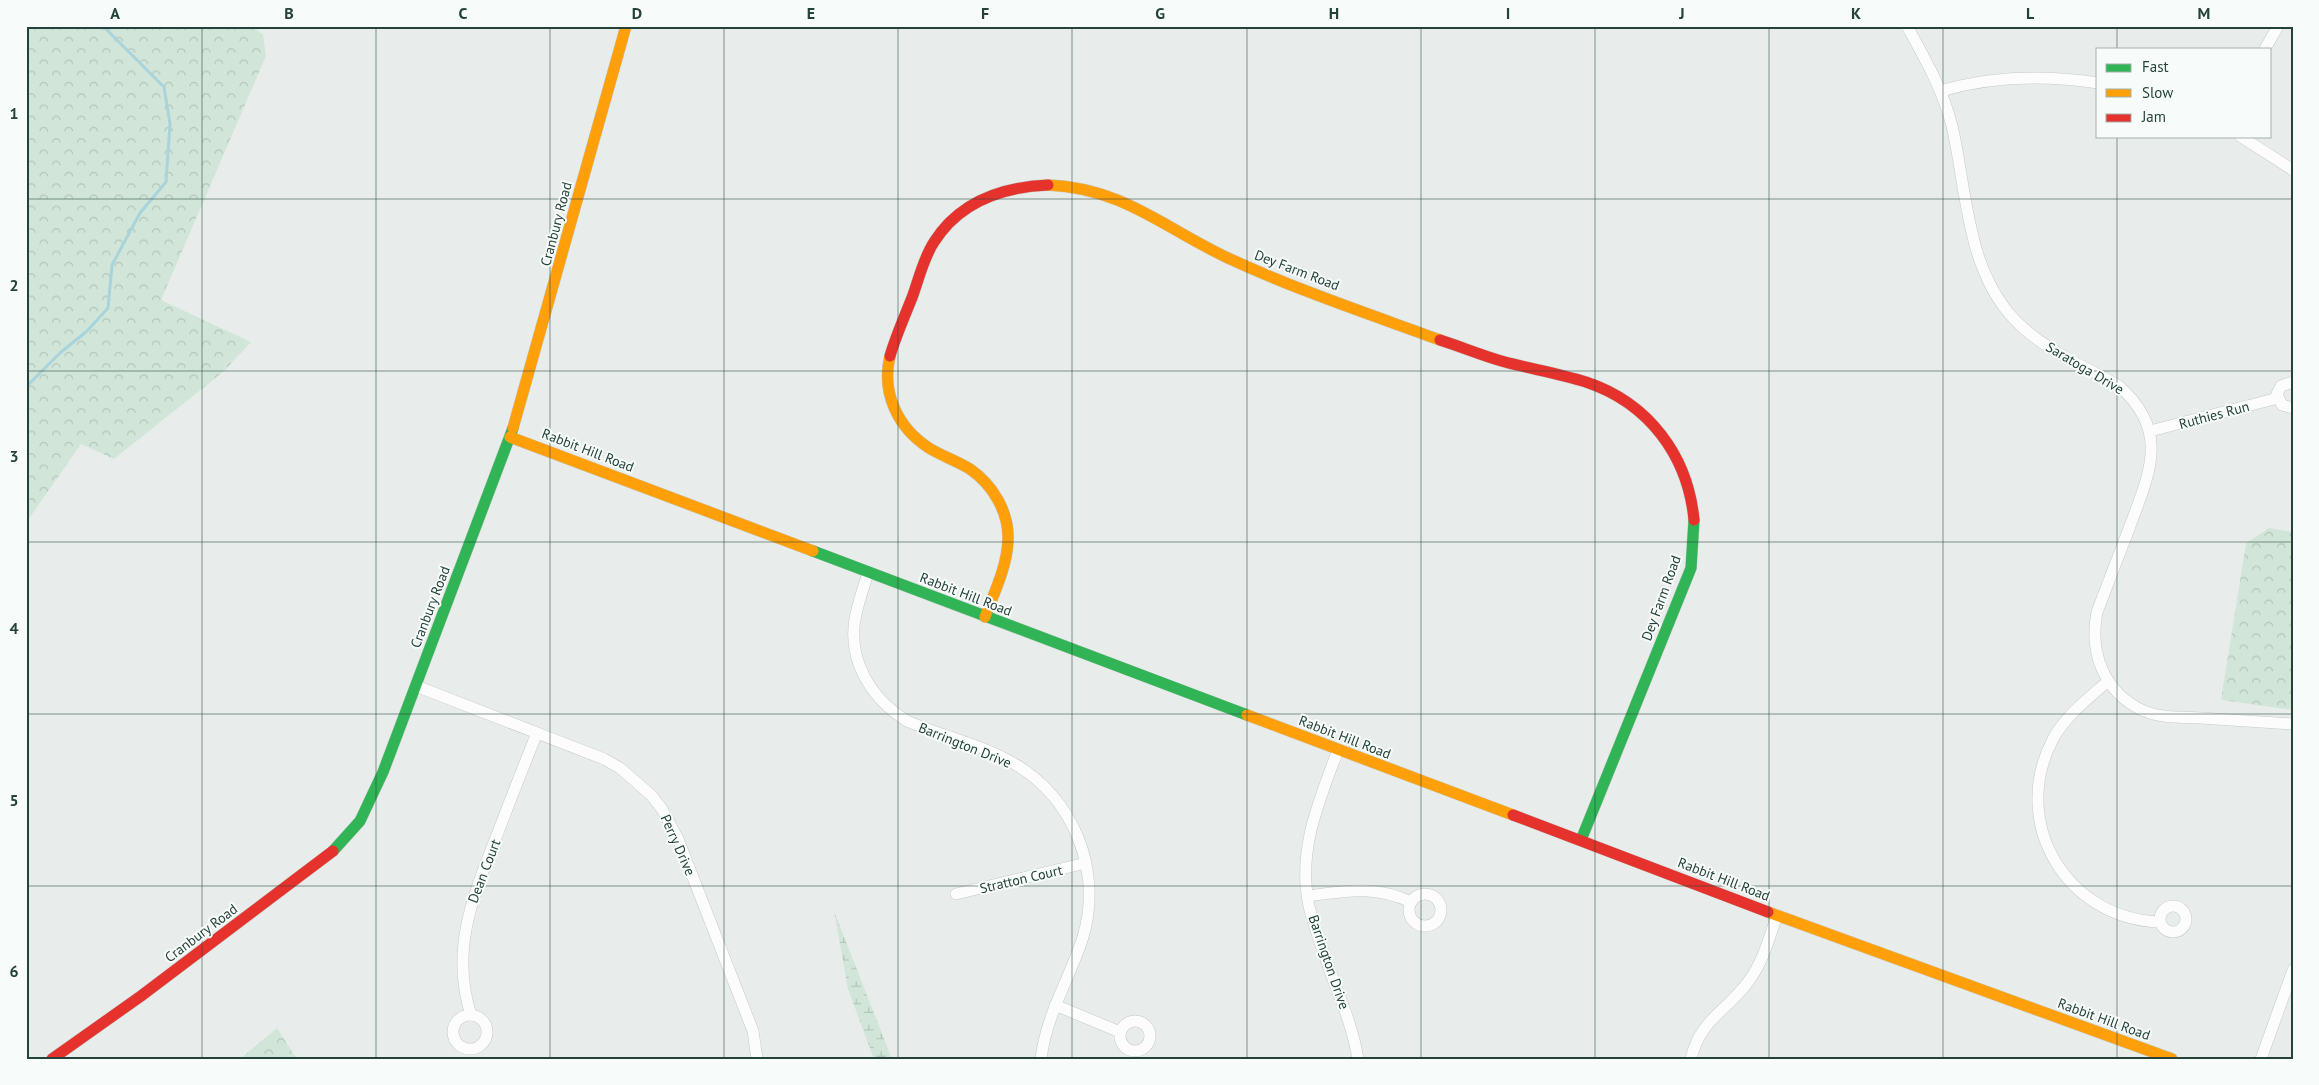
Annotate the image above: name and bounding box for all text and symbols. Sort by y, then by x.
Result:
text: A [110,3,120,23]
text: B [284,3,294,23]
text: C [459,3,468,23]
text: D [632,3,642,23]
text: E [807,3,815,23]
text: F [981,3,989,23]
text: G [1155,3,1165,23]
text: H [1329,3,1339,23]
text: I [1506,3,1510,23]
text: J [1678,3,1685,23]
text: K [1851,3,1861,23]
text: L [2026,3,2035,23]
text: M [2198,3,2210,23]
legend [2096,48,2272,138]
text: Fast [2142,57,2169,76]
text: Slow [2142,83,2173,102]
text: 1 [9,103,19,123]
text: Jam [2141,107,2166,126]
street label: Cranbury Road [536,180,576,268]
street label: Dey Farm Road [1252,246,1342,294]
text: 2 [9,275,19,295]
street label: Saratoga Drive [2043,338,2127,398]
street label: Ruthies Run [2177,397,2251,433]
street label: Rabbit Hill Road [539,424,637,476]
text: 3 [9,446,19,466]
street label: Dey Farm Road [1637,553,1685,643]
street label: Cranbury Road [406,563,454,651]
street label: Rabbit Hill Road [917,568,1015,620]
text: 4 [9,618,19,638]
street label: Rabbit Hill Road [1296,711,1394,763]
street label: Barrington Drive [916,718,1014,772]
text: 5 [9,790,19,810]
street label: Perry Drive [657,812,699,878]
street label: Dean Court [464,836,505,906]
street label: Rabbit Hill Road [1675,853,1773,905]
street label: Stratton Court [978,861,1064,897]
street label: Cranbury Road [161,900,241,966]
street label: Barrington Drive [1304,913,1354,1011]
text: 6 [9,961,19,981]
street label: Rabbit Hill Road [2055,994,2153,1044]

